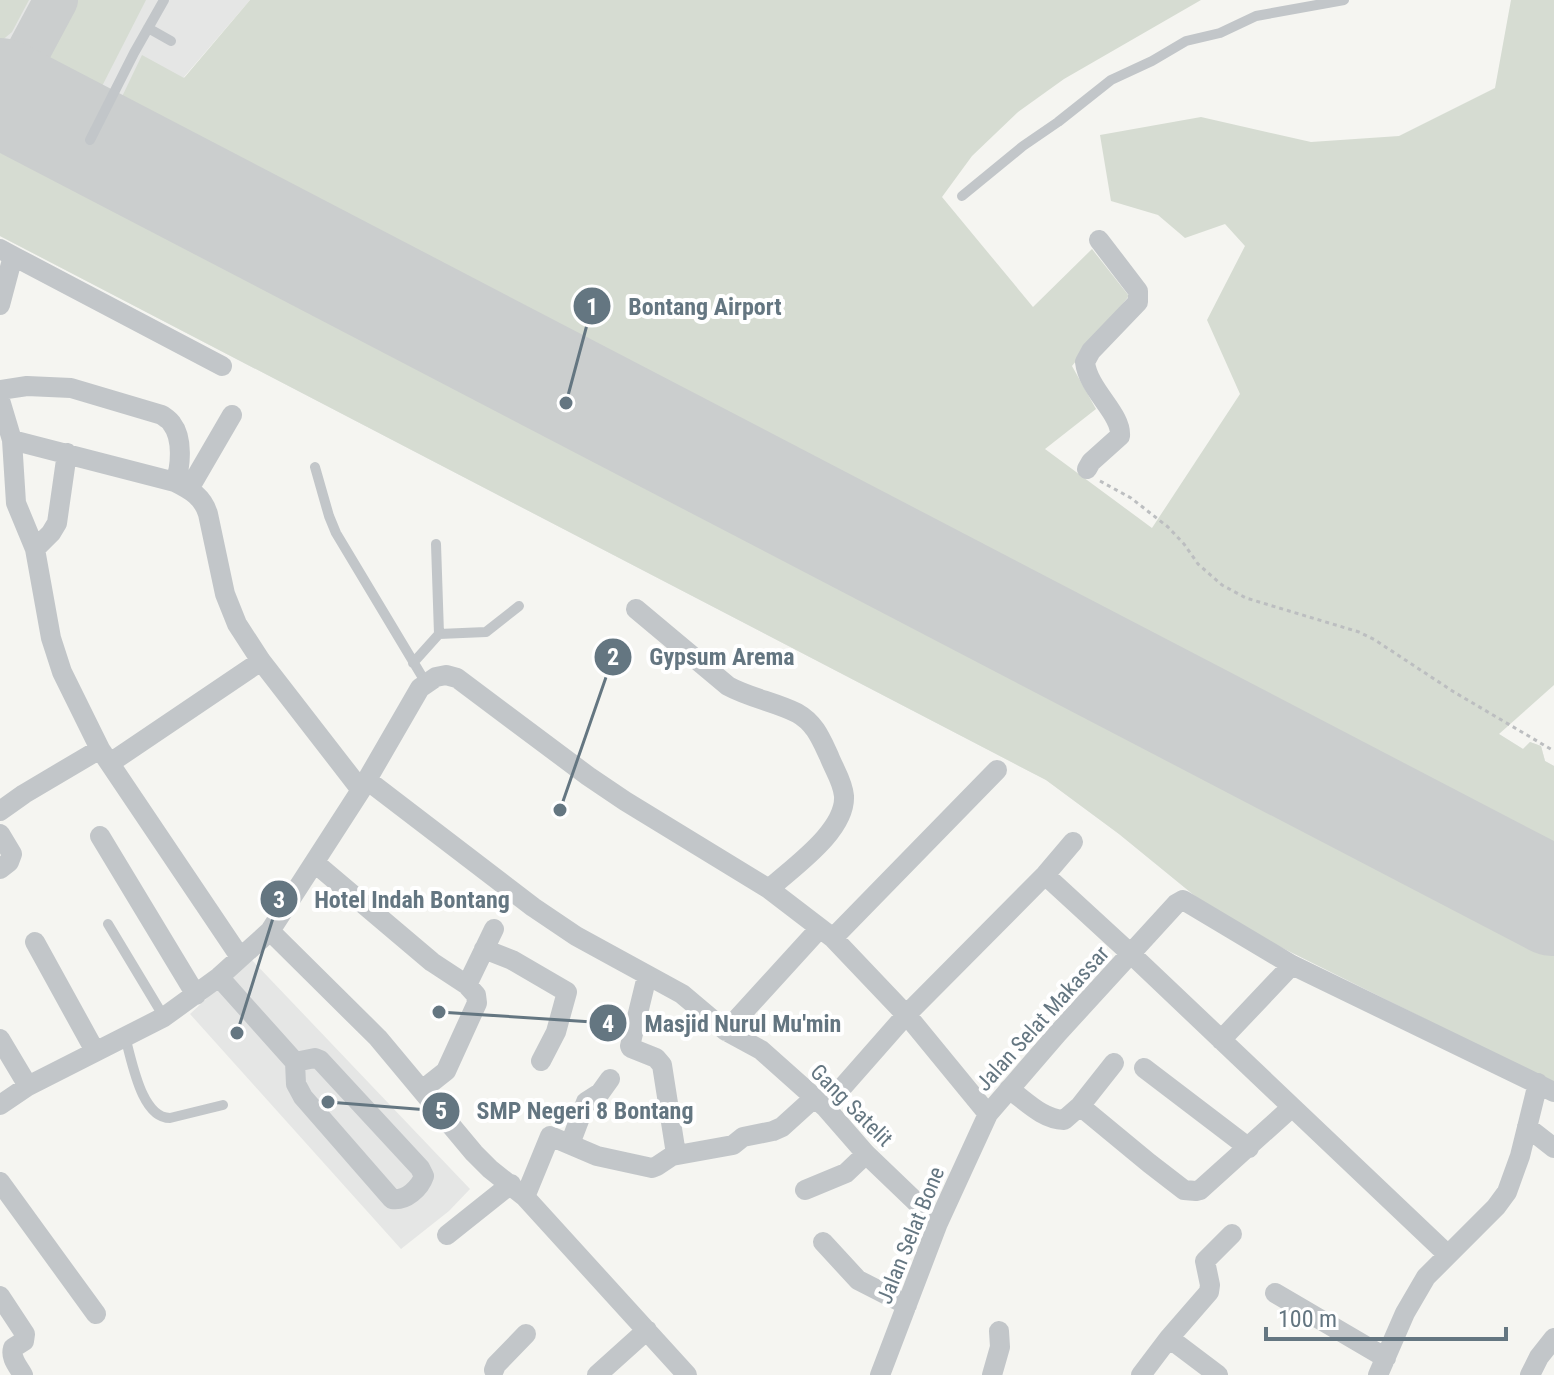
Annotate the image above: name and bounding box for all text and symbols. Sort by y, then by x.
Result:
callout: Bontang Airport [572,282,797,330]
text: 1 [586,293,598,321]
text: Bontang Airport [628,293,782,321]
callout: Gypsum Arema [593,633,811,681]
text: 2 [607,643,619,671]
text: Gypsum Arema [649,643,795,671]
callout: Hotel Indah Bontang [259,875,526,923]
text: 3 [273,886,285,914]
text: Hotel Indah Bontang [314,886,510,914]
street label: Jalan Selat Makassar [971,941,1114,1096]
callout: Masjid Nurul Mu'min [588,999,857,1047]
text: 4 [602,1010,614,1038]
text: Masjid Nurul Mu'min [645,1010,841,1038]
street label: Gang Satelit [806,1059,898,1151]
callout: SMP Negeri 8 Bontang [421,1087,710,1135]
text: 5 [435,1097,447,1125]
text: SMP Negeri 8 Bontang [476,1097,694,1125]
street label: Jalan Selat Bone [872,1163,949,1307]
scale bar [1266,1291,1506,1341]
text: 100 m [1278,1305,1337,1333]

